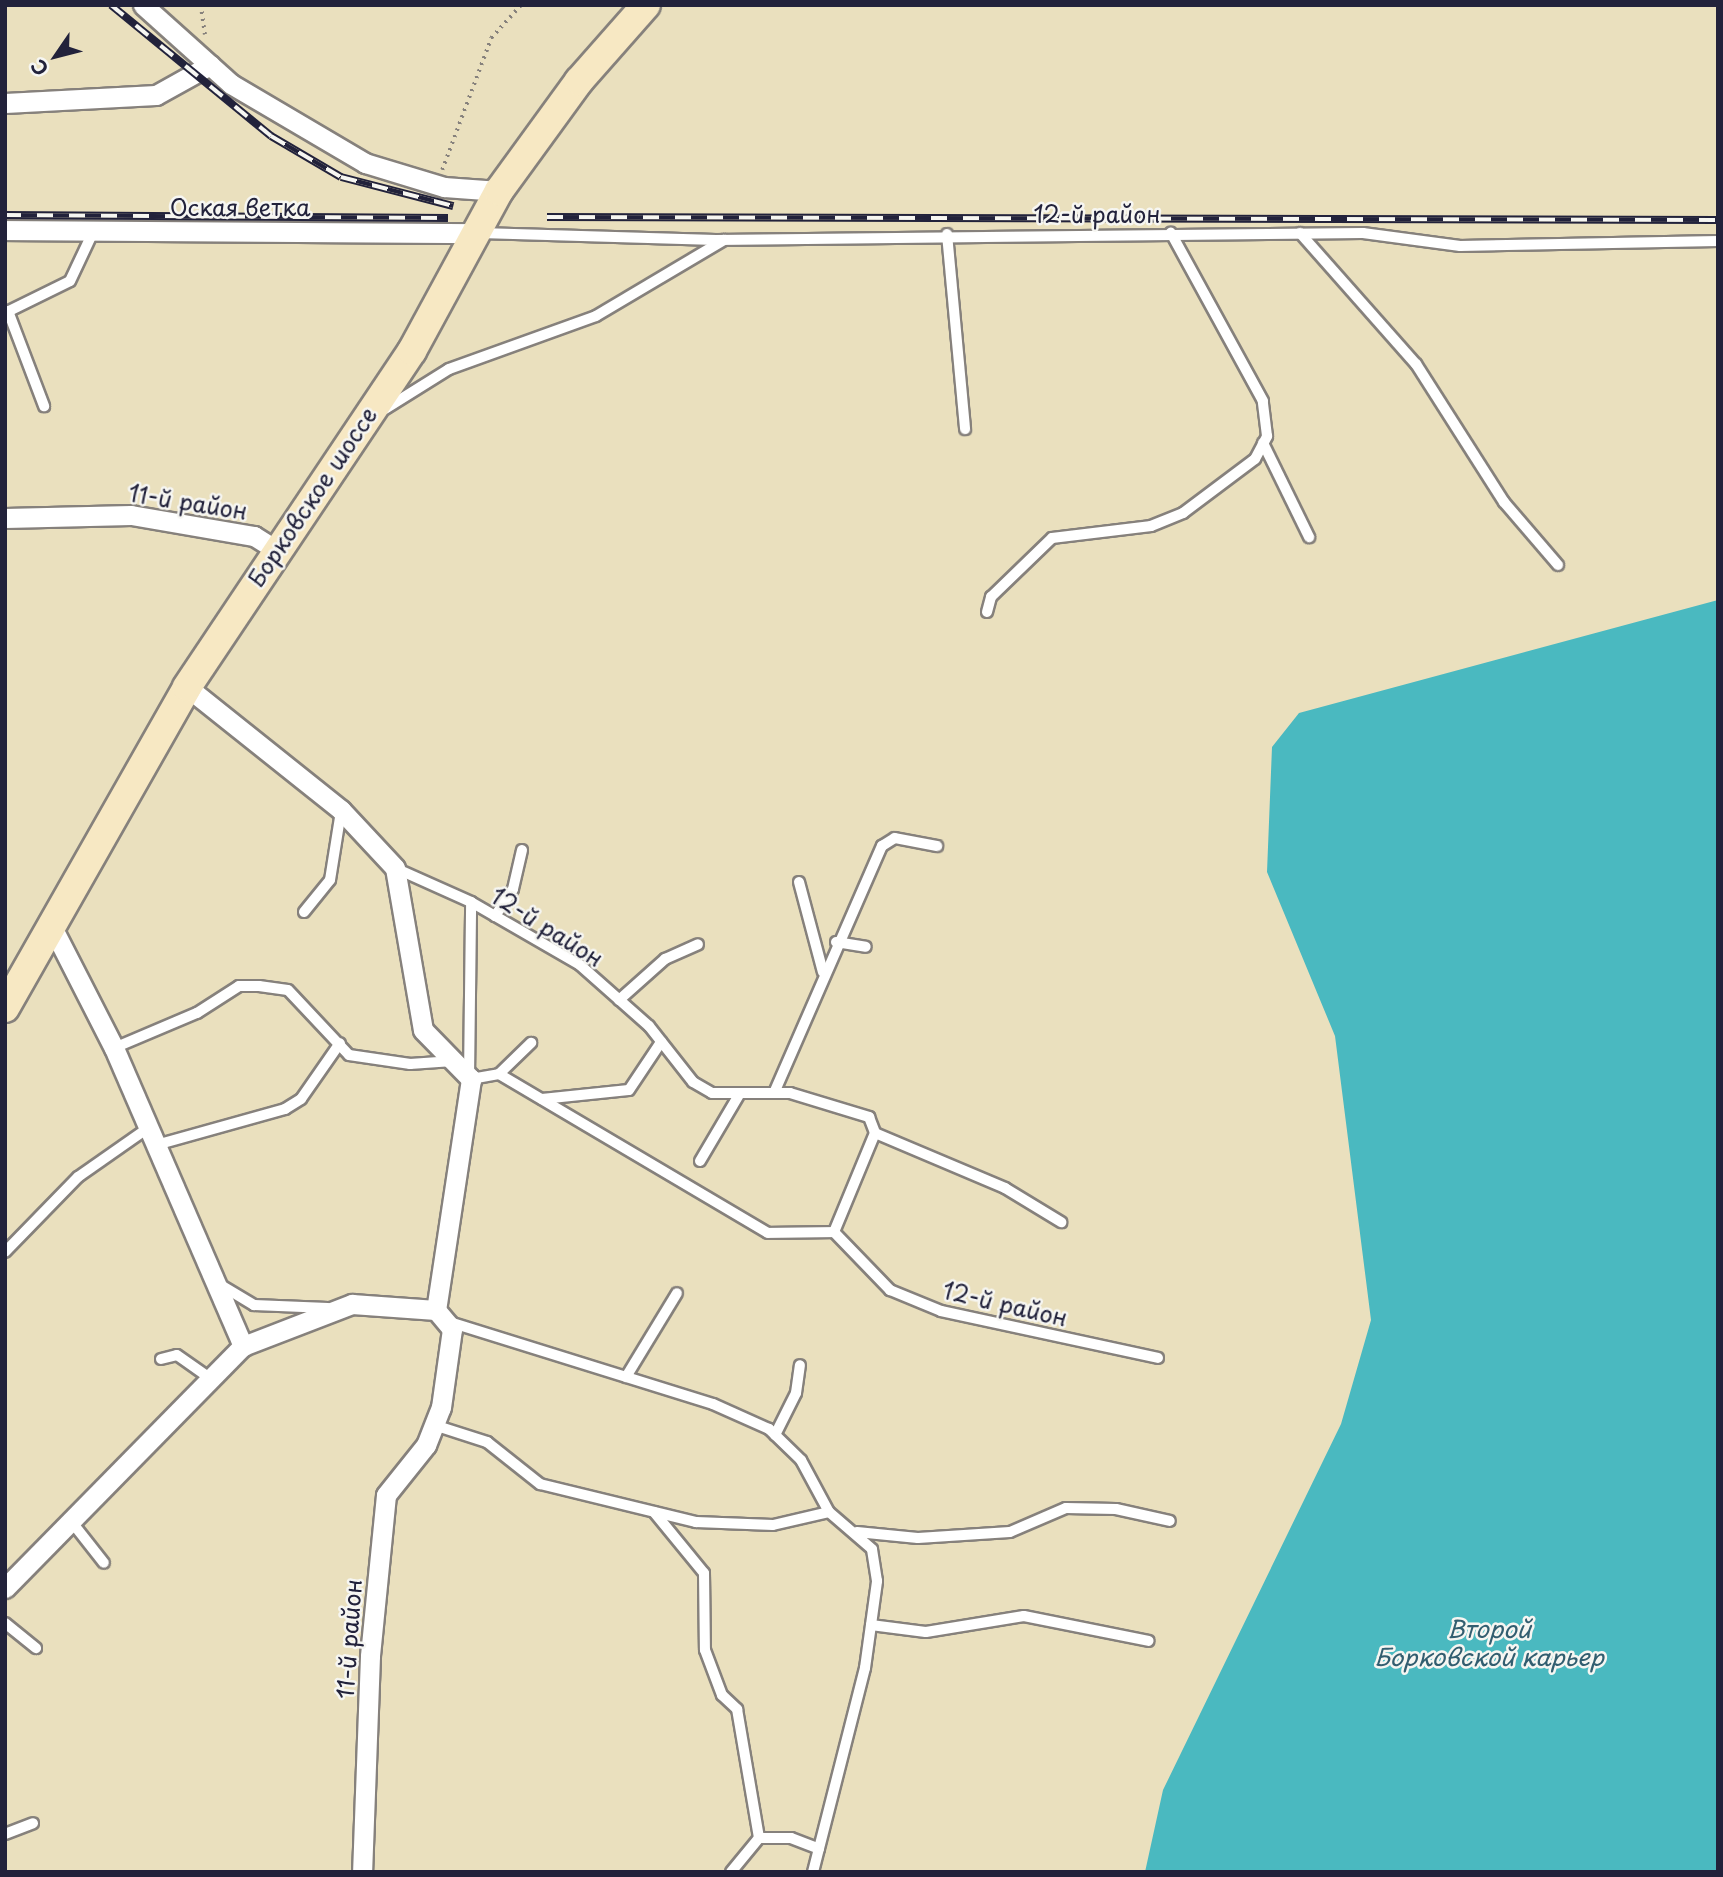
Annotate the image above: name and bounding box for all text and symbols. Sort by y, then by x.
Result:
north arrow [21,21,91,91]
text: С [23,54,54,82]
street label: Оская ветка [169,193,311,221]
street label: 12-й район [1033,200,1161,228]
street label: Борковское шоссе [242,402,382,592]
street label: 11-й район [126,479,250,525]
street label: 12-й район [486,882,608,972]
street label: 12-й район [940,1276,1070,1332]
street label: 11-й район [331,1578,367,1700]
water label: Второй Борковской карьер [1374,1615,1604,1671]

